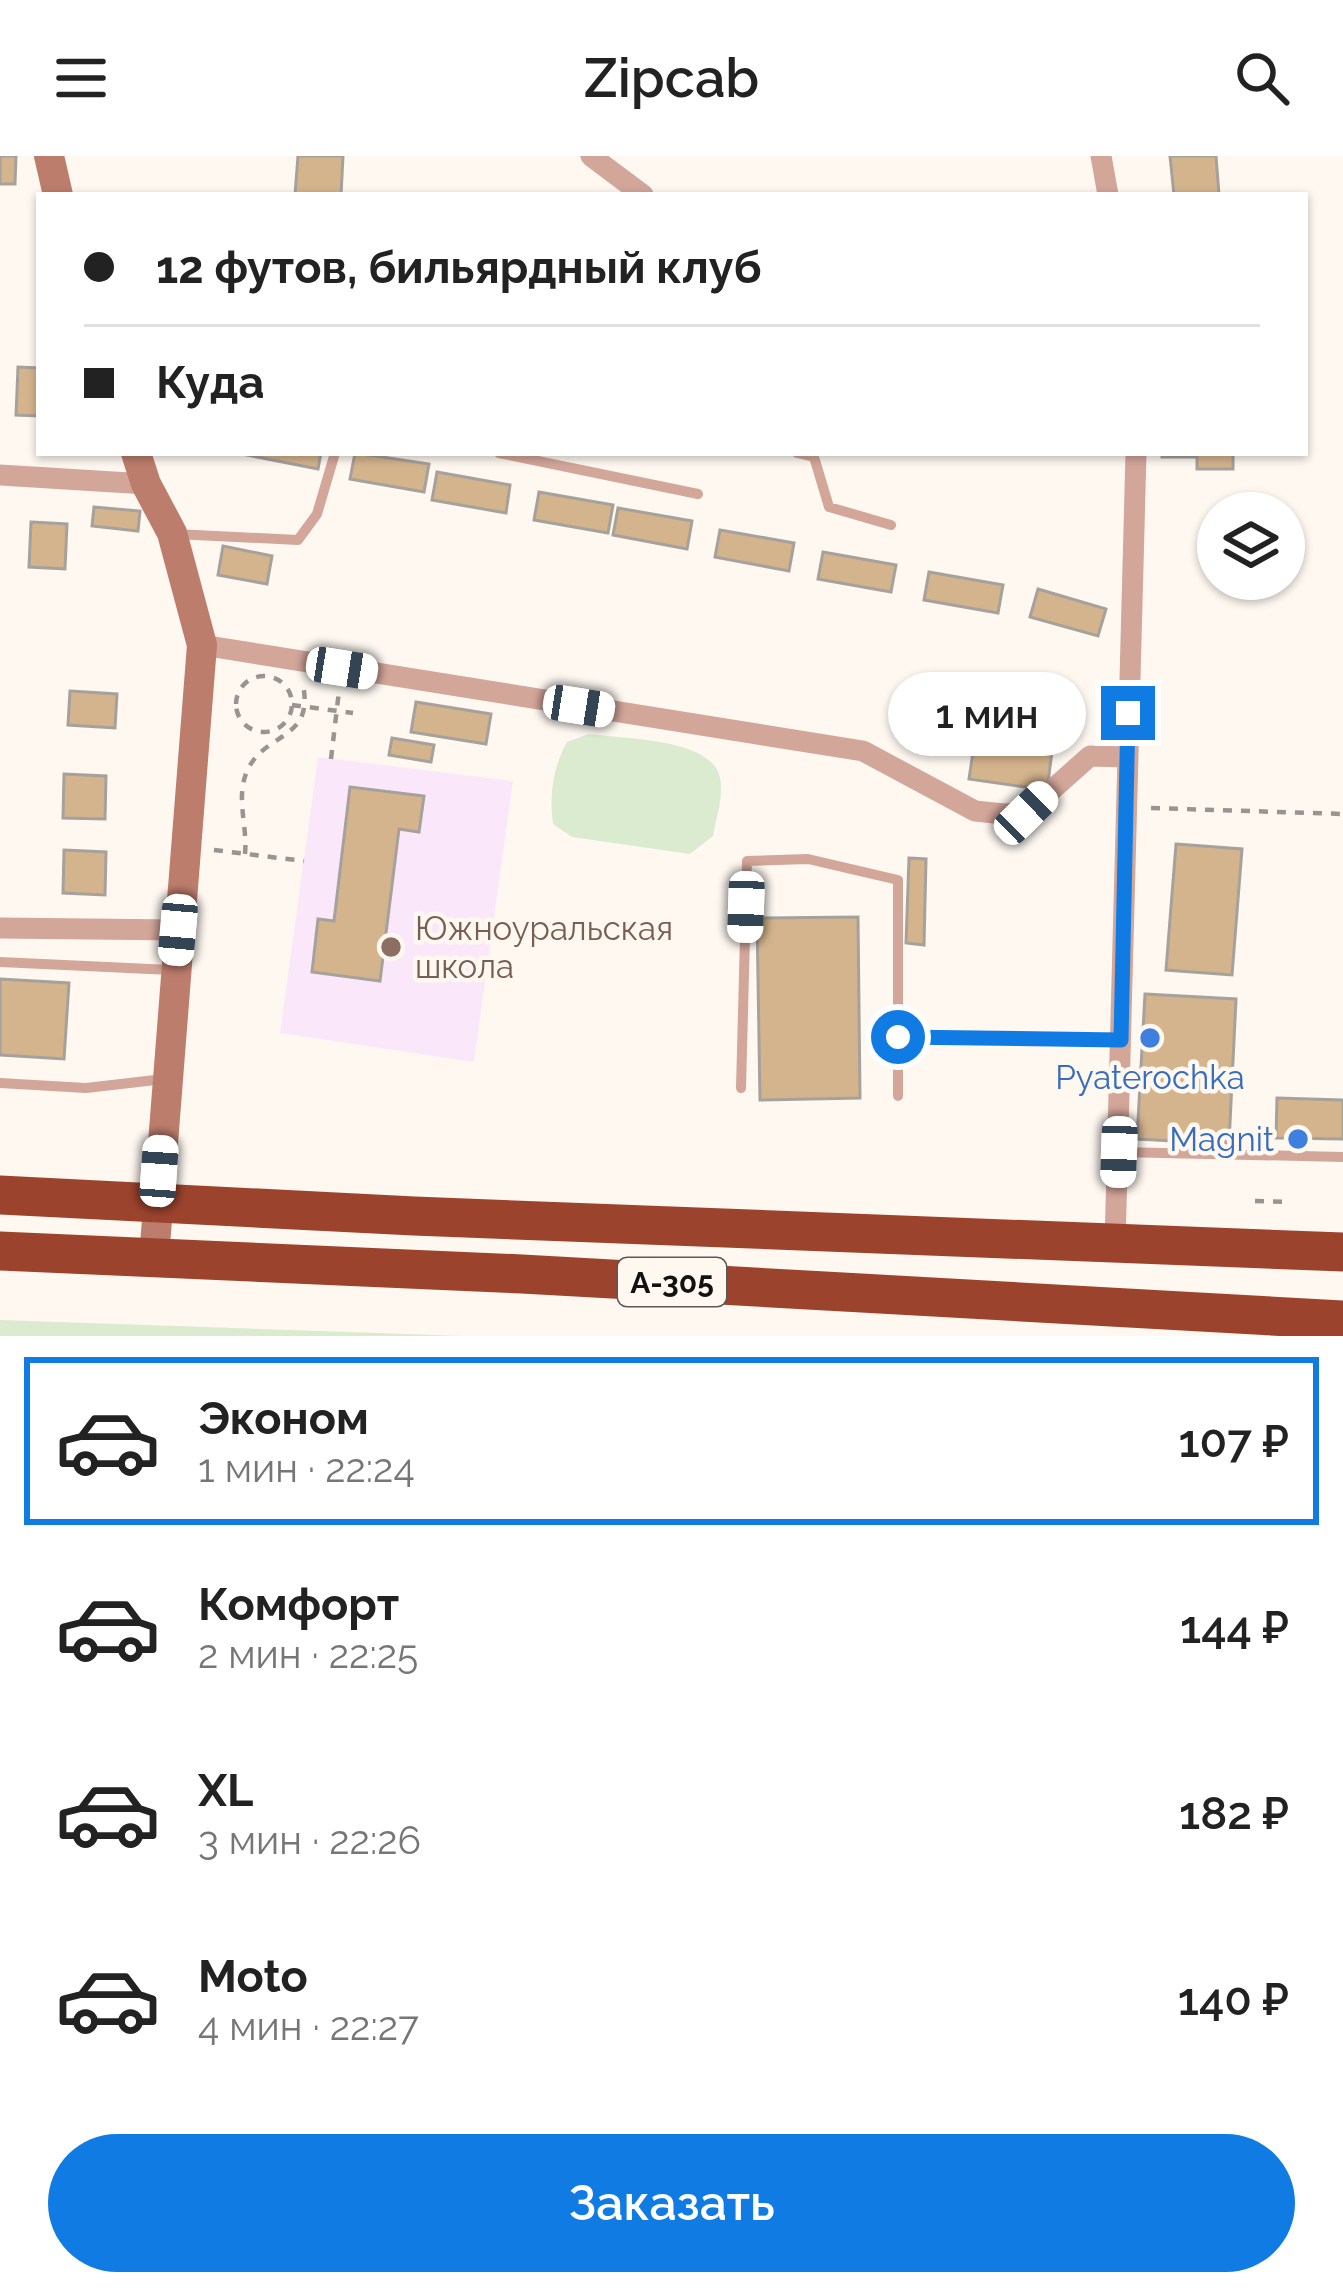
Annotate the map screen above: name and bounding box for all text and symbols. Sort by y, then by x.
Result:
icon: menu [48,45,114,111]
icon: search [1229,45,1295,111]
text: Zipcab [584,46,759,110]
text: 12 футов, бильярдный клуб [156,241,761,294]
text: Куда [156,356,264,409]
map controls [1197,492,1305,600]
button: layers [1197,492,1305,600]
car [304,645,380,691]
callout: 1 мин [888,671,1086,755]
car [541,683,617,729]
route end [1101,686,1155,740]
text: 1 мин [936,691,1038,737]
car [988,775,1064,851]
car [727,870,765,944]
car [157,893,199,967]
place label: Южноуральская школа [415,909,673,986]
marker: Южноуральская школа [378,934,404,960]
route start [871,1010,925,1064]
marker: Pyaterochka [1137,1025,1163,1051]
place label: Pyaterochka [1055,1058,1245,1097]
car [1100,1115,1138,1189]
place label: Magnit [1169,1120,1274,1159]
marker: Magnit [1285,1126,1311,1152]
car [139,1134,179,1208]
road number: А-305 [618,1258,726,1306]
icon: car [54,1387,162,1495]
text: Эконом [198,1392,369,1445]
text: 107 ₽ [1178,1415,1289,1468]
text: 1 мин · 22:24 [198,1445,415,1491]
icon: car [54,1573,162,1681]
text: Комфорт [198,1578,399,1631]
text: 144 ₽ [1180,1601,1289,1654]
text: 2 мин · 22:25 [198,1631,418,1677]
icon: car [54,1759,162,1867]
text: XL [198,1764,253,1817]
text: 182 ₽ [1179,1787,1289,1840]
text: 3 мин · 22:26 [198,1817,421,1863]
icon: car [54,1945,162,2053]
text: Moto [198,1950,308,2003]
text: 140 ₽ [1178,1973,1289,2026]
text: 4 мин · 22:27 [198,2003,419,2049]
button: Заказать [48,2134,1295,2272]

